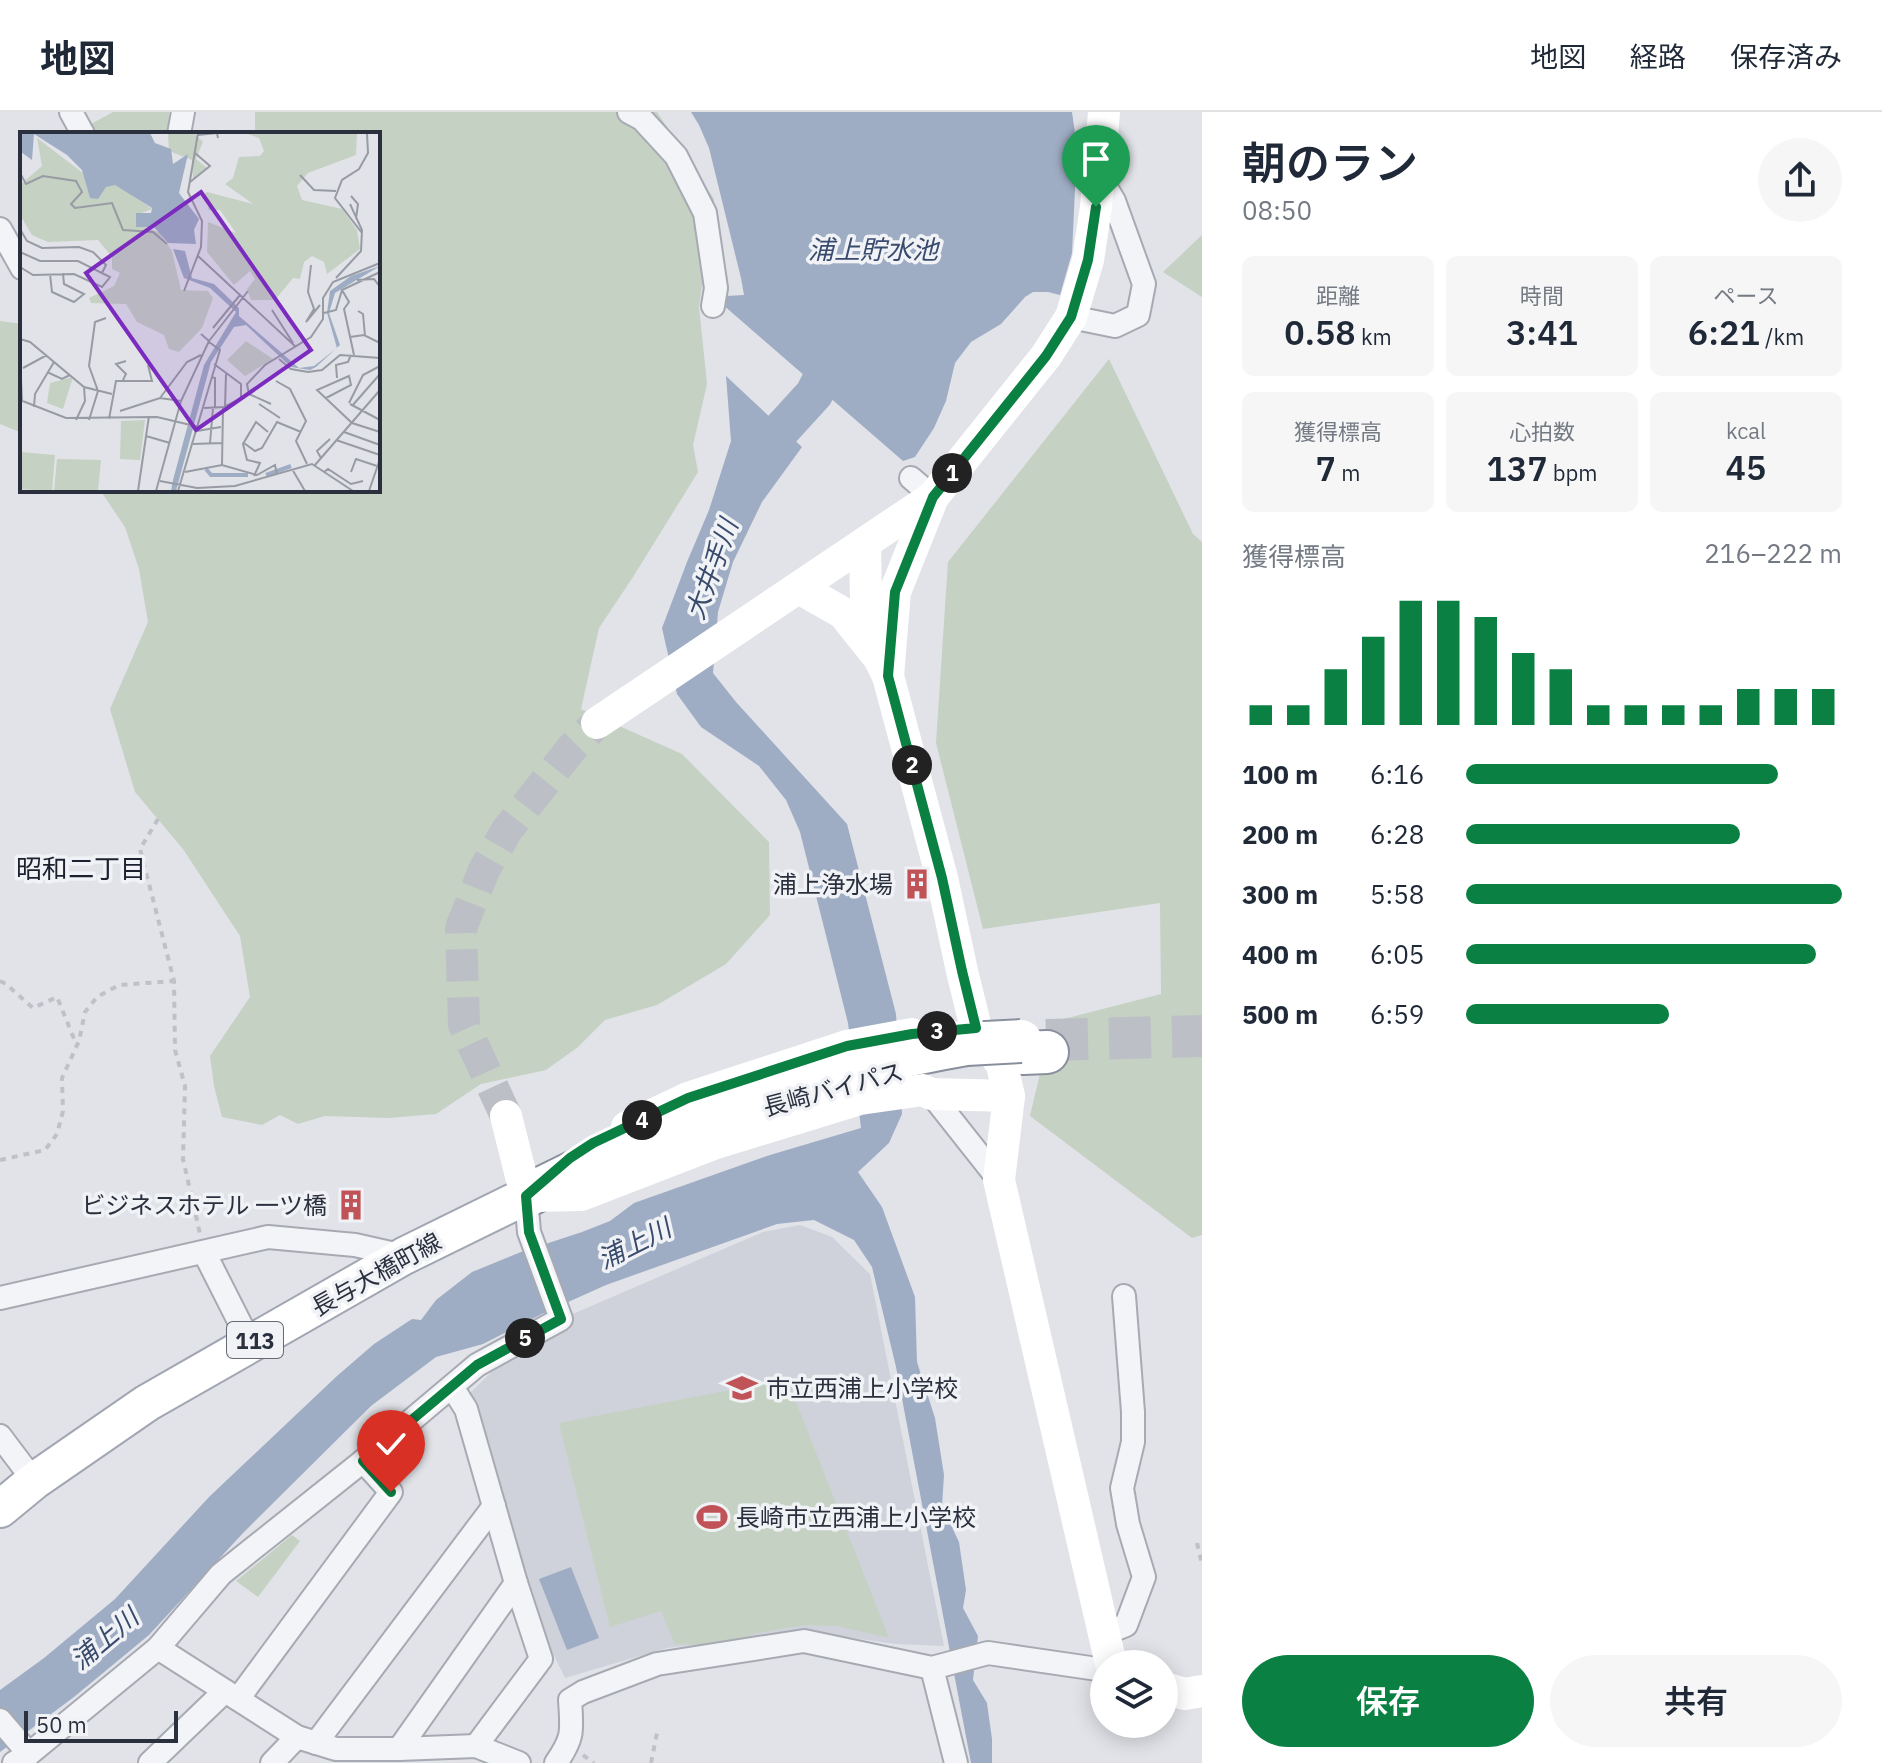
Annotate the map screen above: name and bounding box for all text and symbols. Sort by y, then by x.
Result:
text: 地図 [40,33,116,82]
text: 地図 [1530,38,1586,75]
text: 経路 [1630,38,1686,75]
text: 保存済み [1730,38,1842,75]
pin [1062,125,1130,207]
inset map [20,132,380,492]
text: 朝のラン [1242,134,1418,191]
icon: arrive [1074,137,1118,181]
button: share [1758,138,1842,222]
text: 08:50 [1242,193,1312,227]
water label: 浦上貯水池 [808,232,941,266]
text: 距離 [1316,281,1360,310]
text: 時間 [1520,281,1564,310]
text: ペース [1714,281,1778,310]
text: 0.58 [1284,310,1356,354]
text: 3:41 [1506,310,1578,354]
text: 6:21 [1688,310,1760,354]
text: km [1356,322,1392,351]
text: /km [1760,322,1804,351]
text: kcal [1726,416,1766,445]
text: 獲得標高 [1294,417,1382,446]
text: 心拍数 [1509,417,1575,446]
text: 45 [1726,445,1766,489]
text: 7 [1316,446,1336,490]
text: 137 [1486,446,1548,490]
pin: 1 [932,453,972,493]
text: 1 [945,458,959,487]
text: m [1336,458,1360,487]
text: bpm [1548,458,1598,487]
water label: 大井手川 [677,512,746,624]
text: 216–222 m [1704,536,1842,570]
text: 獲得標高 [1242,539,1346,573]
pin: 2 [892,745,932,785]
text: 2 [905,750,919,779]
text: 100 m [1242,757,1318,791]
text: 6:16 [1370,757,1424,791]
text: 200 m [1242,817,1318,851]
text: 6:28 [1370,817,1424,851]
district label: 昭和二丁目 [16,851,146,885]
building icon: 浦上浄水場 [900,867,934,901]
place label: 浦上浄水場 [773,868,893,900]
text: 300 m [1242,877,1318,911]
text: 5:58 [1370,877,1424,911]
text: 400 m [1242,937,1318,971]
text: 6:05 [1370,937,1424,971]
text: 500 m [1242,997,1318,1031]
text: 6:59 [1370,997,1424,1031]
pin: 3 [917,1011,957,1051]
text: 3 [930,1016,944,1045]
street label: 長崎バイパス [760,1055,906,1123]
pin: 4 [622,1100,662,1140]
text: 4 [635,1105,649,1134]
building icon: ビジネスホテル 一ツ橋 [334,1188,368,1222]
place label: ビジネスホテル 一ツ橋 [81,1189,327,1221]
water label: 浦上川 [592,1209,679,1276]
street label: 長与大橋町線 [305,1225,447,1323]
pin: 5 [505,1318,545,1358]
road number: 113 [227,1322,283,1358]
text: 5 [518,1323,532,1352]
school or university icon: 市立西浦上小学校 [725,1371,759,1405]
place label: 市立西浦上小学校 [766,1372,958,1404]
pin [357,1410,425,1492]
icon: check [369,1422,413,1466]
sports icon: 長崎市立西浦上小学校 [695,1500,729,1534]
place label: 長崎市立西浦上小学校 [736,1501,976,1533]
water label: 浦上川 [63,1598,147,1676]
map controls [1090,1650,1178,1738]
button: layers [1090,1650,1178,1738]
button: 保存 [1242,1655,1534,1747]
button: 共有 [1550,1655,1842,1747]
scale bar [24,1707,178,1743]
text: 50 m [36,1710,87,1739]

